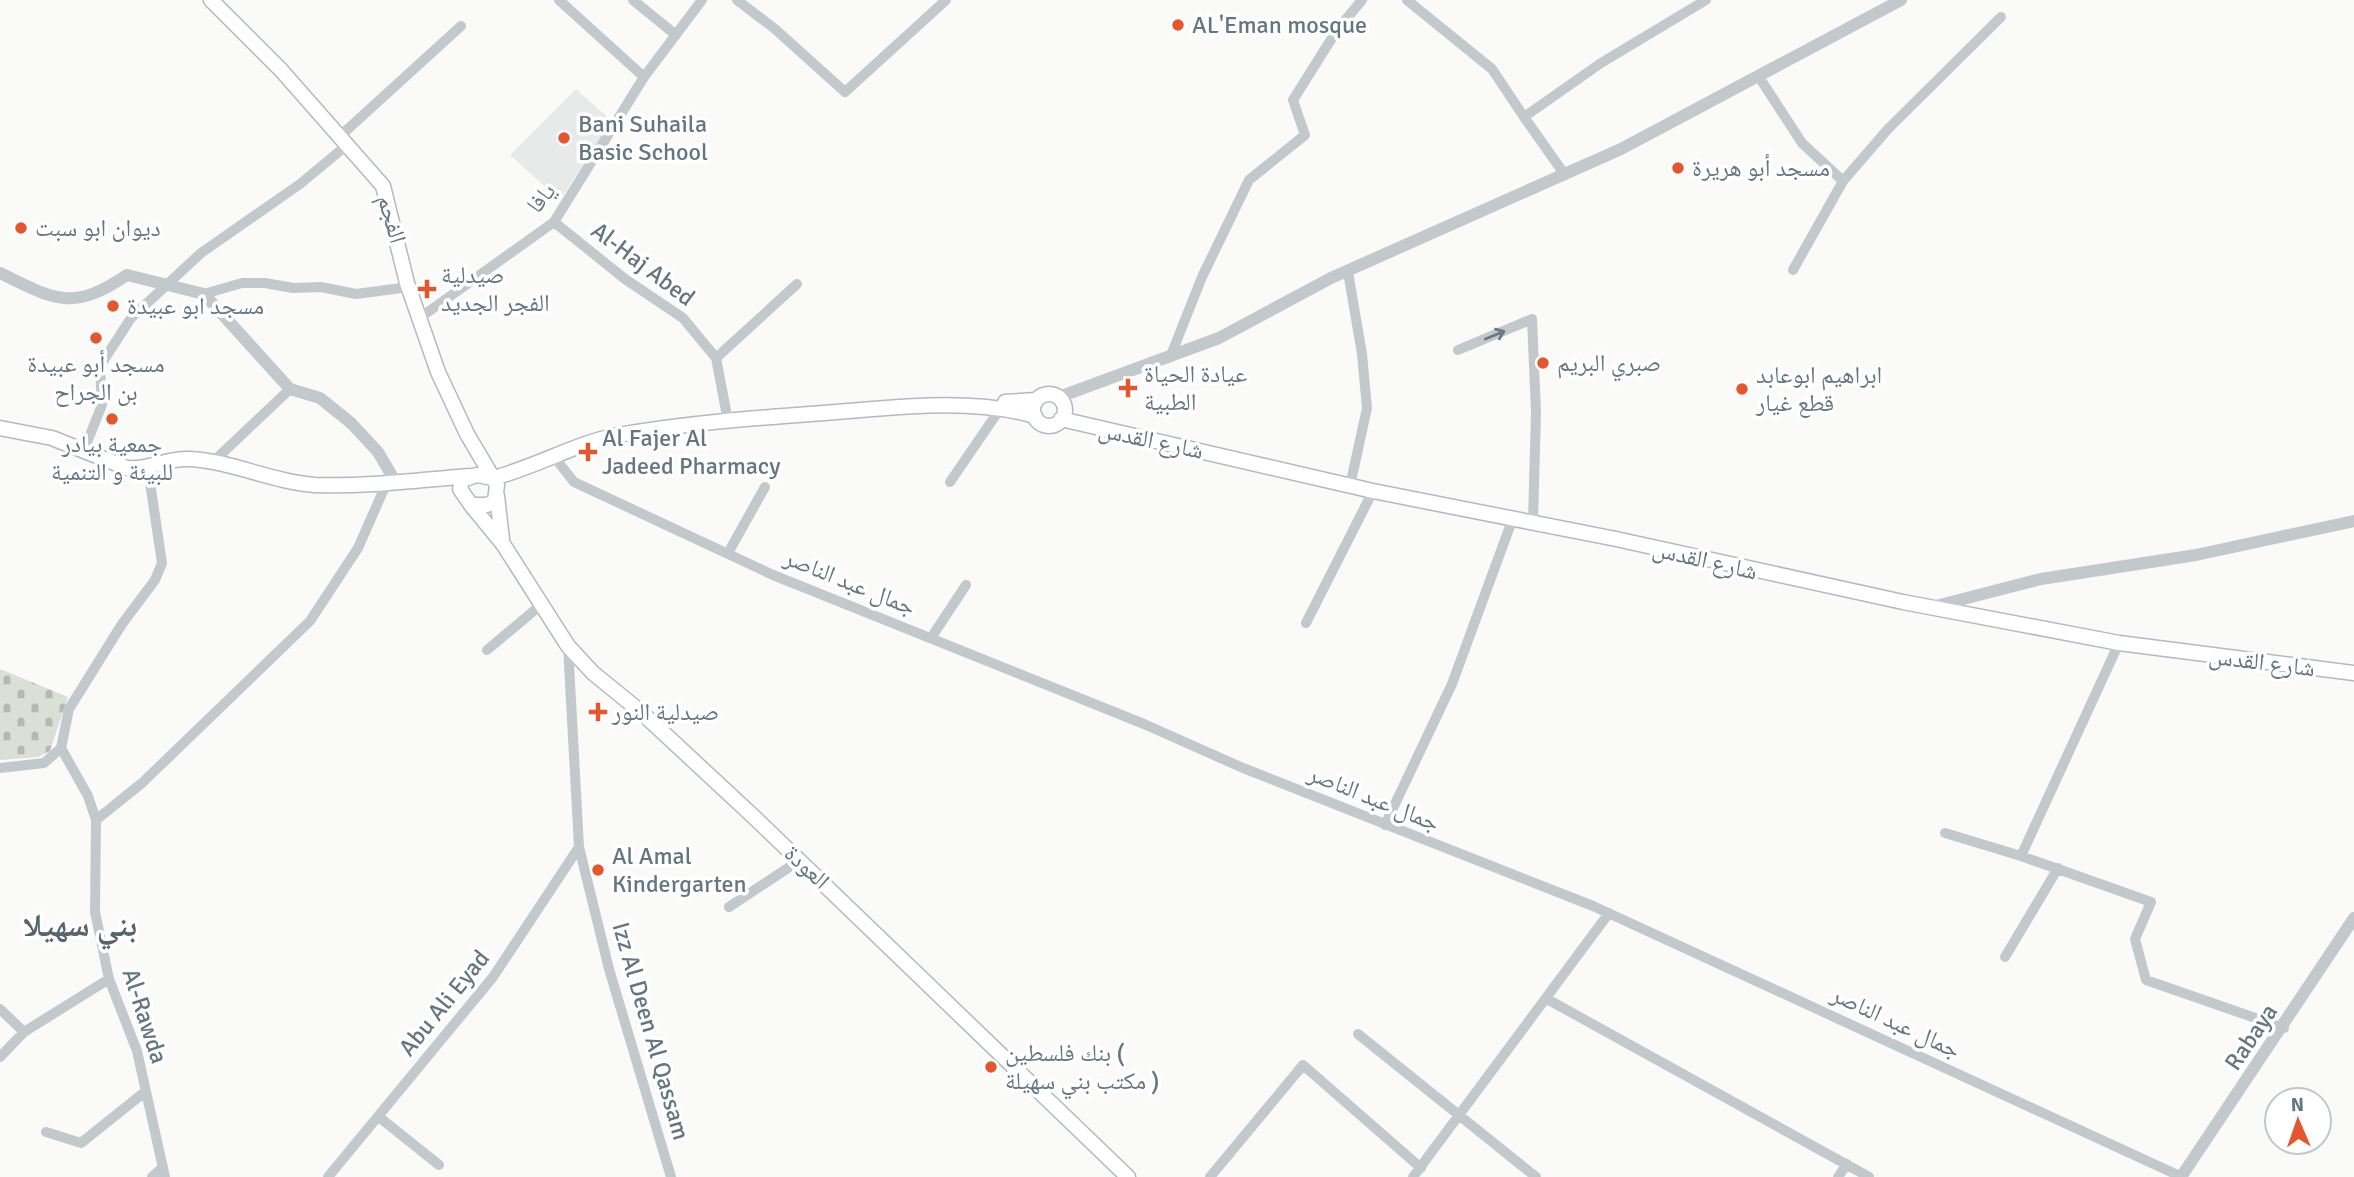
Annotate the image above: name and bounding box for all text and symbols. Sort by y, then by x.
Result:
place label: AL'Eman mosque [1192,10,1367,40]
marker: AL'Eman mosque [1170,17,1186,33]
place label: Bani Suhaila Basic School [578,109,708,167]
marker: Bani Suhaila Basic School [556,130,572,146]
place label: مسجد أبو هريرة [1692,153,1830,183]
marker: مسجد أبو هريرة [1670,160,1686,176]
street label: يافا [520,177,562,219]
street label: الفجم [370,191,413,247]
place label: ديوان ابو سبت [35,213,161,243]
street label: Al-Haj Abed [585,215,701,313]
marker: ديوان ابو سبت [13,220,29,236]
place label: صيدلية الفجر الجديد [441,260,550,318]
marker: صيدلية الفجر الجديد [419,281,435,297]
place label: مسجد ابو عبيدة [127,291,264,321]
marker: مسجد ابو عبيدة [105,298,121,314]
one-way arrow [1484,327,1505,340]
marker: مسجد أبو عبيدة بن الجراح [88,330,104,346]
place label: صبري البريم [1557,348,1661,382]
place label: مسجد أبو عبيدة بن الجراح [27,349,165,407]
marker: صبري البريم [1535,355,1551,371]
place label: عيادة الحياة الطبية [1144,359,1247,417]
place label: ابراهيم ابوعابد قطع غيار [1755,360,1882,418]
marker: عيادة الحياة الطبية [1118,378,1138,398]
marker: ابراهيم ابوعابد قطع غيار [1734,381,1750,397]
marker: جمعية بيادر للبيئة و التنمية [104,411,120,427]
street label: شارع القدس [1096,414,1206,466]
place label: Al Fajer Al Jadeed Pharmacy [602,423,780,481]
place label: جمعية بيادر للبيئة و التنمية [51,429,173,487]
marker: Al Fajer Al Jadeed Pharmacy [580,444,596,460]
street label: شارع القدس [1650,533,1760,587]
street label: جمال عبد الناصر [779,542,920,622]
street label: شارع القدس [2207,641,2317,683]
place label: صيدلية النور [611,697,719,727]
marker: صيدلية النور [590,704,606,720]
street label: جمال عبد الناصر [1303,758,1444,838]
street label: العودة [778,838,836,896]
place label: Al Amal Kindergarten [612,841,747,899]
marker: Al Amal Kindergarten [590,862,606,878]
district label: بني سهيلا [23,906,137,950]
street label: Izz Al Deen Al Qassam [606,919,696,1143]
street label: Abu Ali Eyad [392,944,496,1062]
street label: Al-Rawda [116,965,174,1067]
street label: جمال عبد الناصر [1826,979,1965,1065]
street label: Rabaya [2218,998,2284,1076]
place label: بنك فلسطين ( مكتب بني سهيلة ) [1005,1038,1159,1100]
marker: بنك فلسطين ( مكتب بني سهيلة ) [983,1059,999,1075]
north arrow [2263,1086,2333,1156]
text: N [2290,1093,2304,1117]

